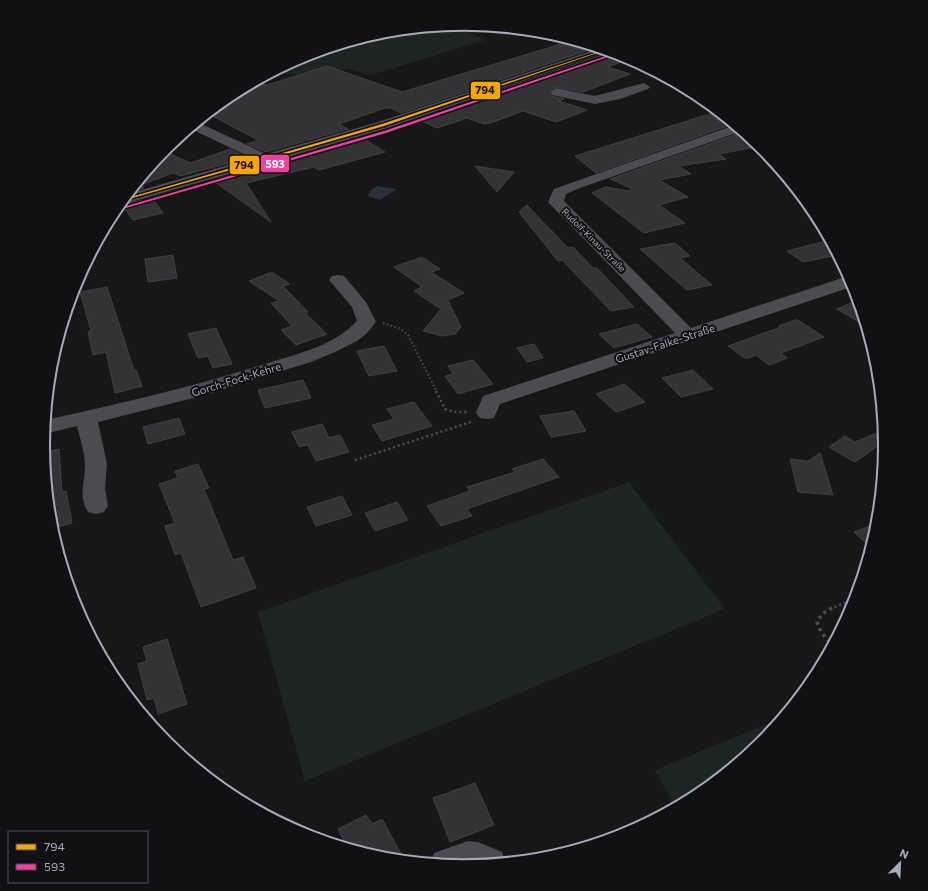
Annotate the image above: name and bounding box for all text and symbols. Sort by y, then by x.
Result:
line badge: 794 [470,81,501,100]
text: 794 [475,83,495,96]
line badge: 593 [260,154,290,173]
line badge: 794 [229,155,260,175]
text: 593 [265,157,285,170]
text: 794 [234,158,254,171]
street label: Rudolf-Kinau-Straße [560,206,628,274]
street label: Gustav-Falke-Straße [614,321,717,365]
street label: Gorch-Fock-Kehre [190,359,282,399]
legend [8,831,148,883]
text: 794 [44,839,65,853]
north arrow [880,843,920,883]
text: N [898,846,911,861]
text: 593 [44,859,65,873]

